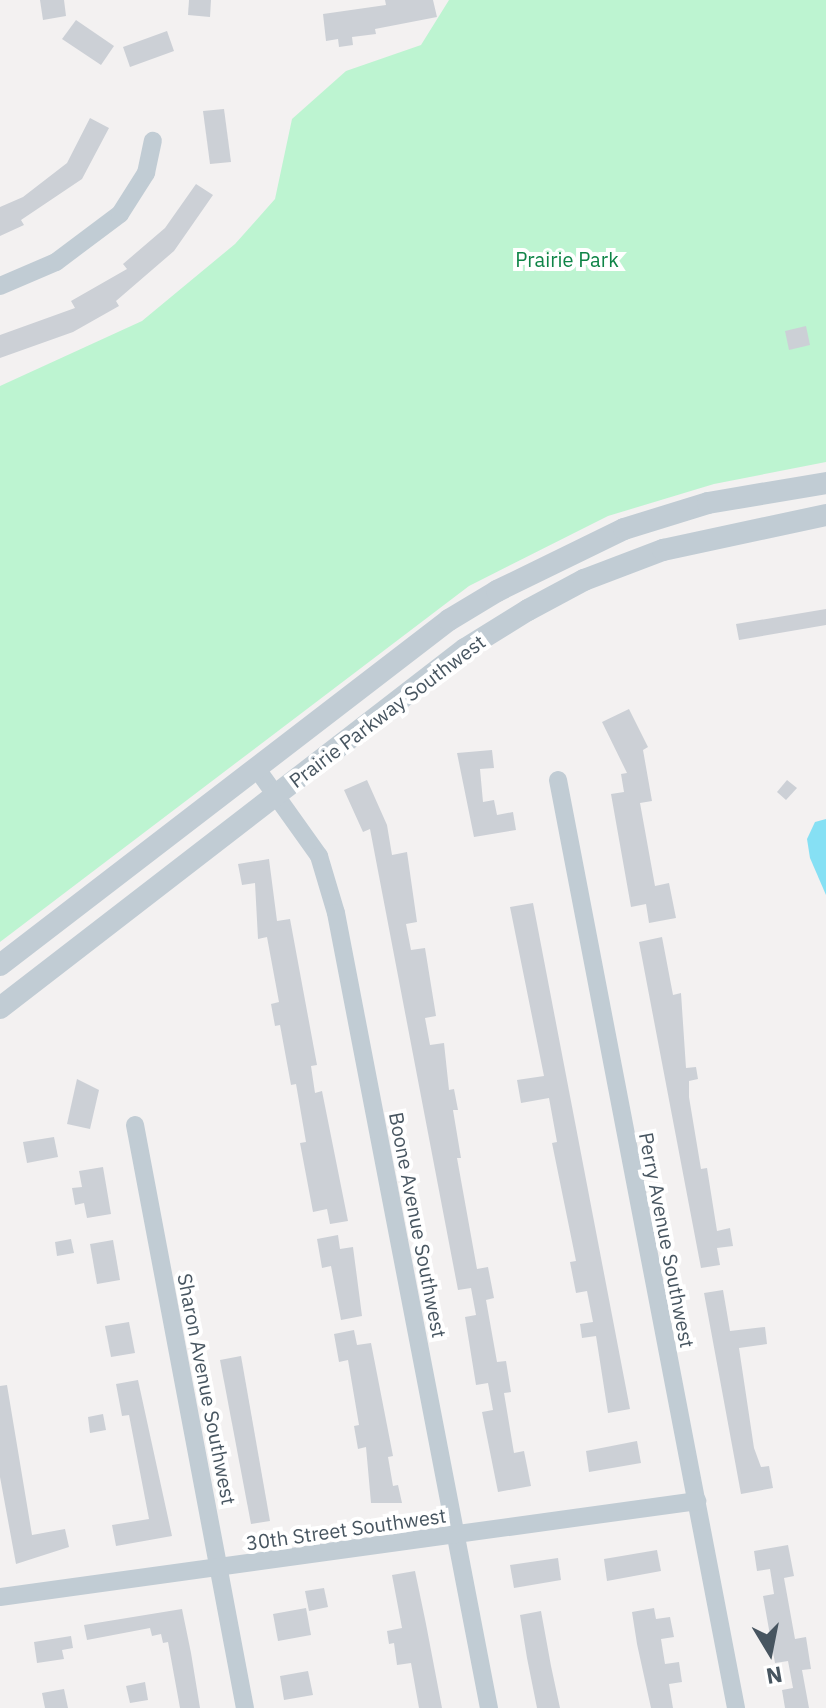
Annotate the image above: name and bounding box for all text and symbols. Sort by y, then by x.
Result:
park label: Prairie Park [515,247,619,271]
street label: Prairie Parkway Southwest [284,629,490,793]
street label: Boone Avenue Southwest [384,1110,452,1340]
street label: Perry Avenue Southwest [634,1130,700,1350]
street label: Sharon Avenue Southwest [173,1271,241,1507]
street label: 30th Street Southwest [244,1503,448,1555]
north arrow [730,1612,810,1692]
text: N [764,1660,785,1692]

